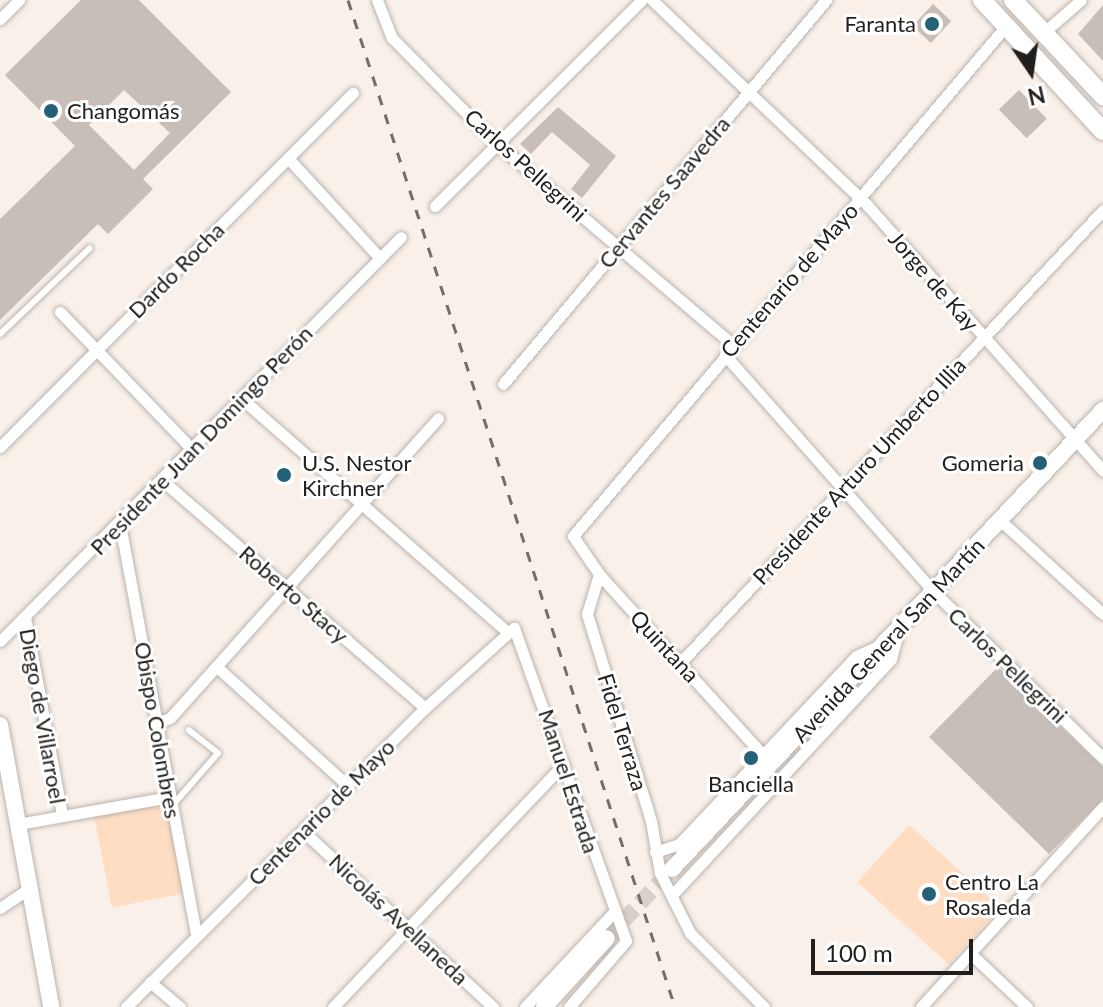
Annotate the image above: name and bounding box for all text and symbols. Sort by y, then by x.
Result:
place label: Faranta [844,11,916,37]
marker: Faranta [923,15,941,33]
north arrow [991,32,1071,112]
text: N [1025,81,1048,111]
place label: Changomás [67,98,179,124]
marker: Changomás [42,102,60,120]
street label: Carlos Pellegrini [460,103,592,227]
street label: Cervantes Saavedra [593,111,735,273]
street label: Centenario de Mayo [715,197,863,363]
street label: Dardo Rocha [123,217,229,323]
street label: Jorge de Kay [883,226,985,336]
street label: Presidente Juan Domingo Perón [84,320,318,560]
street label: Presidente Arturo Umberto Illia [747,352,971,590]
place label: U.S. Nestor Kirchner [302,449,412,500]
place label: Gomeria [942,450,1024,476]
marker: Gomeria [1031,454,1049,472]
marker: U.S. Nestor Kirchner [273,464,295,486]
street label: Avenida General San Martín [786,532,990,748]
street label: Roberto Stacy [234,540,354,648]
street label: Carlos Pellegrini [943,602,1073,728]
street label: Quintana [625,604,705,688]
street label: Diego de Villarroel [14,626,72,806]
street label: Obispo Colombres [129,640,187,820]
street label: Fidel Terraza [593,670,653,794]
street label: Manuel Estrada [533,706,605,856]
street label: Centenario de Mayo [242,733,400,891]
marker: Banciella [742,749,760,767]
place label: Banciella [708,771,794,797]
street label: Nicolás Avellaneda [324,848,474,990]
place label: Centro La Rosaleda [945,868,1039,920]
marker: Centro La Rosaleda [920,885,938,903]
scale bar [815,923,977,973]
text: 100 m [825,938,893,967]

